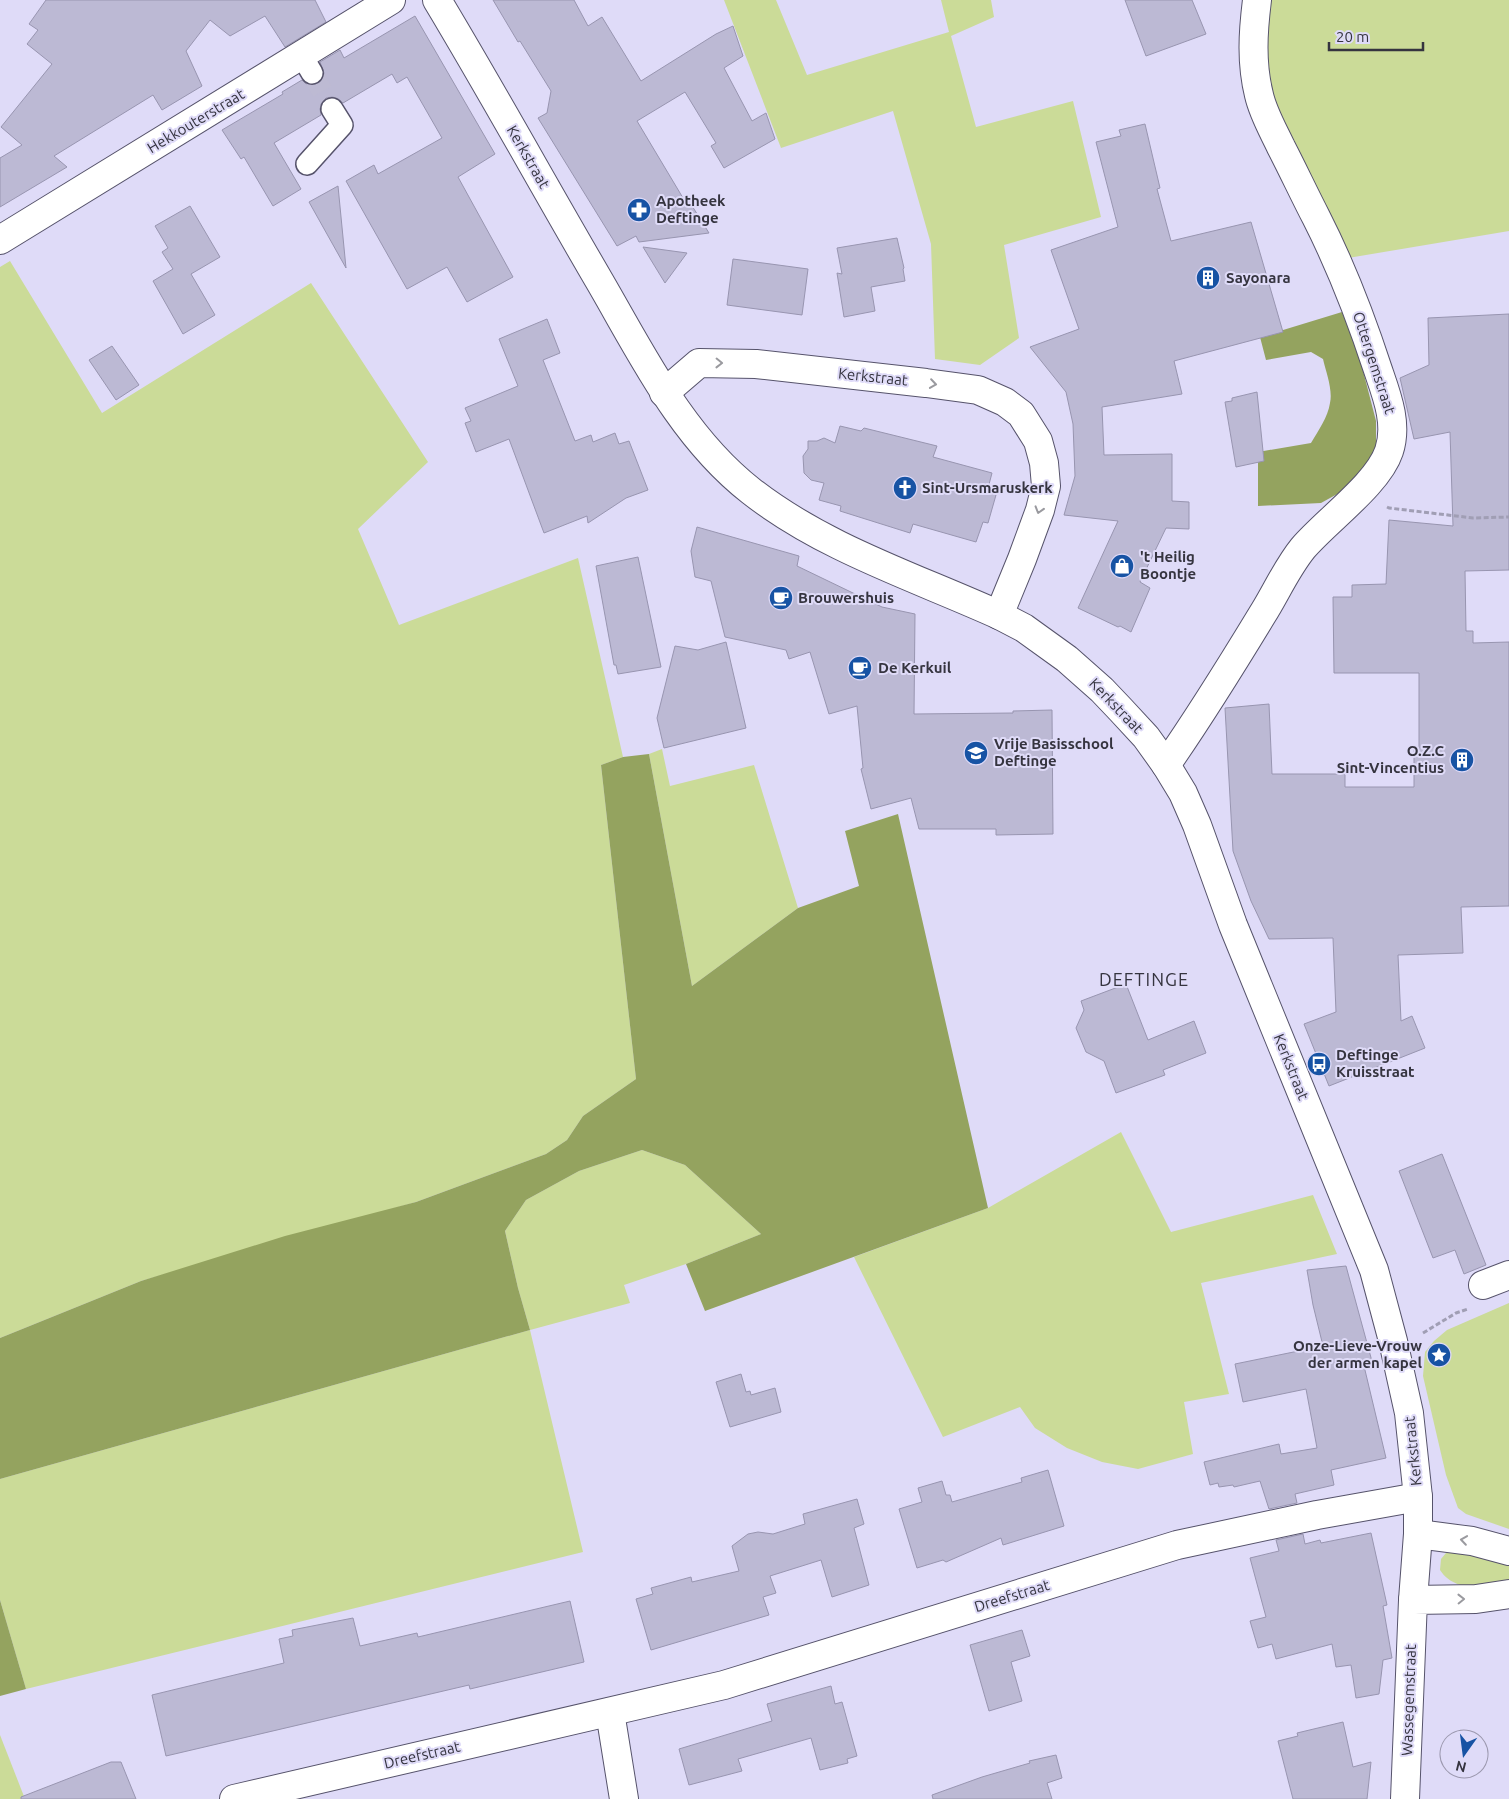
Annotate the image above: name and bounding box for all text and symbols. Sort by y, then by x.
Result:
scale bar [1329,20,1423,52]
text: 20 m [1336,28,1369,45]
street label: Hekkouterstraat [144,85,247,156]
street label: Kerkstraat [504,122,553,191]
place label: Apotheek Deftinge [656,192,726,226]
pharmacy icon: Apotheek Deftinge [626,197,652,223]
building icon: Sayonara [1195,265,1221,291]
place label: Sayonara [1226,269,1291,286]
street label: Ottergemstraat [1350,310,1399,416]
one-way arrow [715,358,723,369]
street label: Kerkstraat [837,364,909,389]
one-way arrow [929,378,937,388]
church icon: Sint-Ursmaruskerk [892,475,918,501]
place label: Sint-Ursmaruskerk [922,479,1053,496]
one-way arrow [1035,505,1045,513]
place label: 't Heilig Boontje [1140,548,1196,582]
shop icon: 't Heilig Boontje [1109,553,1135,579]
cafe icon: Brouwershuis [768,585,794,611]
place label: Brouwershuis [798,589,894,606]
cafe icon: De Kerkuil [847,655,873,681]
place label: De Kerkuil [878,659,952,676]
street label: Kerkstraat [1086,675,1147,737]
place label: Vrije Basisschool Deftinge [994,735,1114,769]
school or university icon: Vrije Basisschool Deftinge [963,740,989,766]
place label: O.Z.C Sint-Vincentius [1337,742,1444,776]
building icon: O.Z.C Sint-Vincentius [1449,747,1475,773]
district label: DEFTINGE [1099,969,1189,989]
street label: Kerkstraat [1270,1031,1312,1102]
place label: Deftinge Kruisstraat [1336,1046,1415,1080]
bus stop icon: Deftinge Kruisstraat [1306,1051,1332,1077]
place label: Onze-Lieve-Vrouw der armen kapel [1293,1337,1422,1371]
place icon: Onze-Lieve-Vrouw der armen kapel [1426,1342,1452,1368]
street label: Kerkstraat [1400,1415,1425,1487]
one-way arrow [1459,1535,1467,1546]
street label: Dreefstraat [972,1576,1052,1615]
one-way arrow [1458,1594,1465,1604]
street label: Wassegemstraat [1398,1644,1419,1756]
north arrow [1439,1729,1489,1779]
street label: Dreefstraat [382,1737,462,1772]
text: N [1454,1758,1468,1776]

